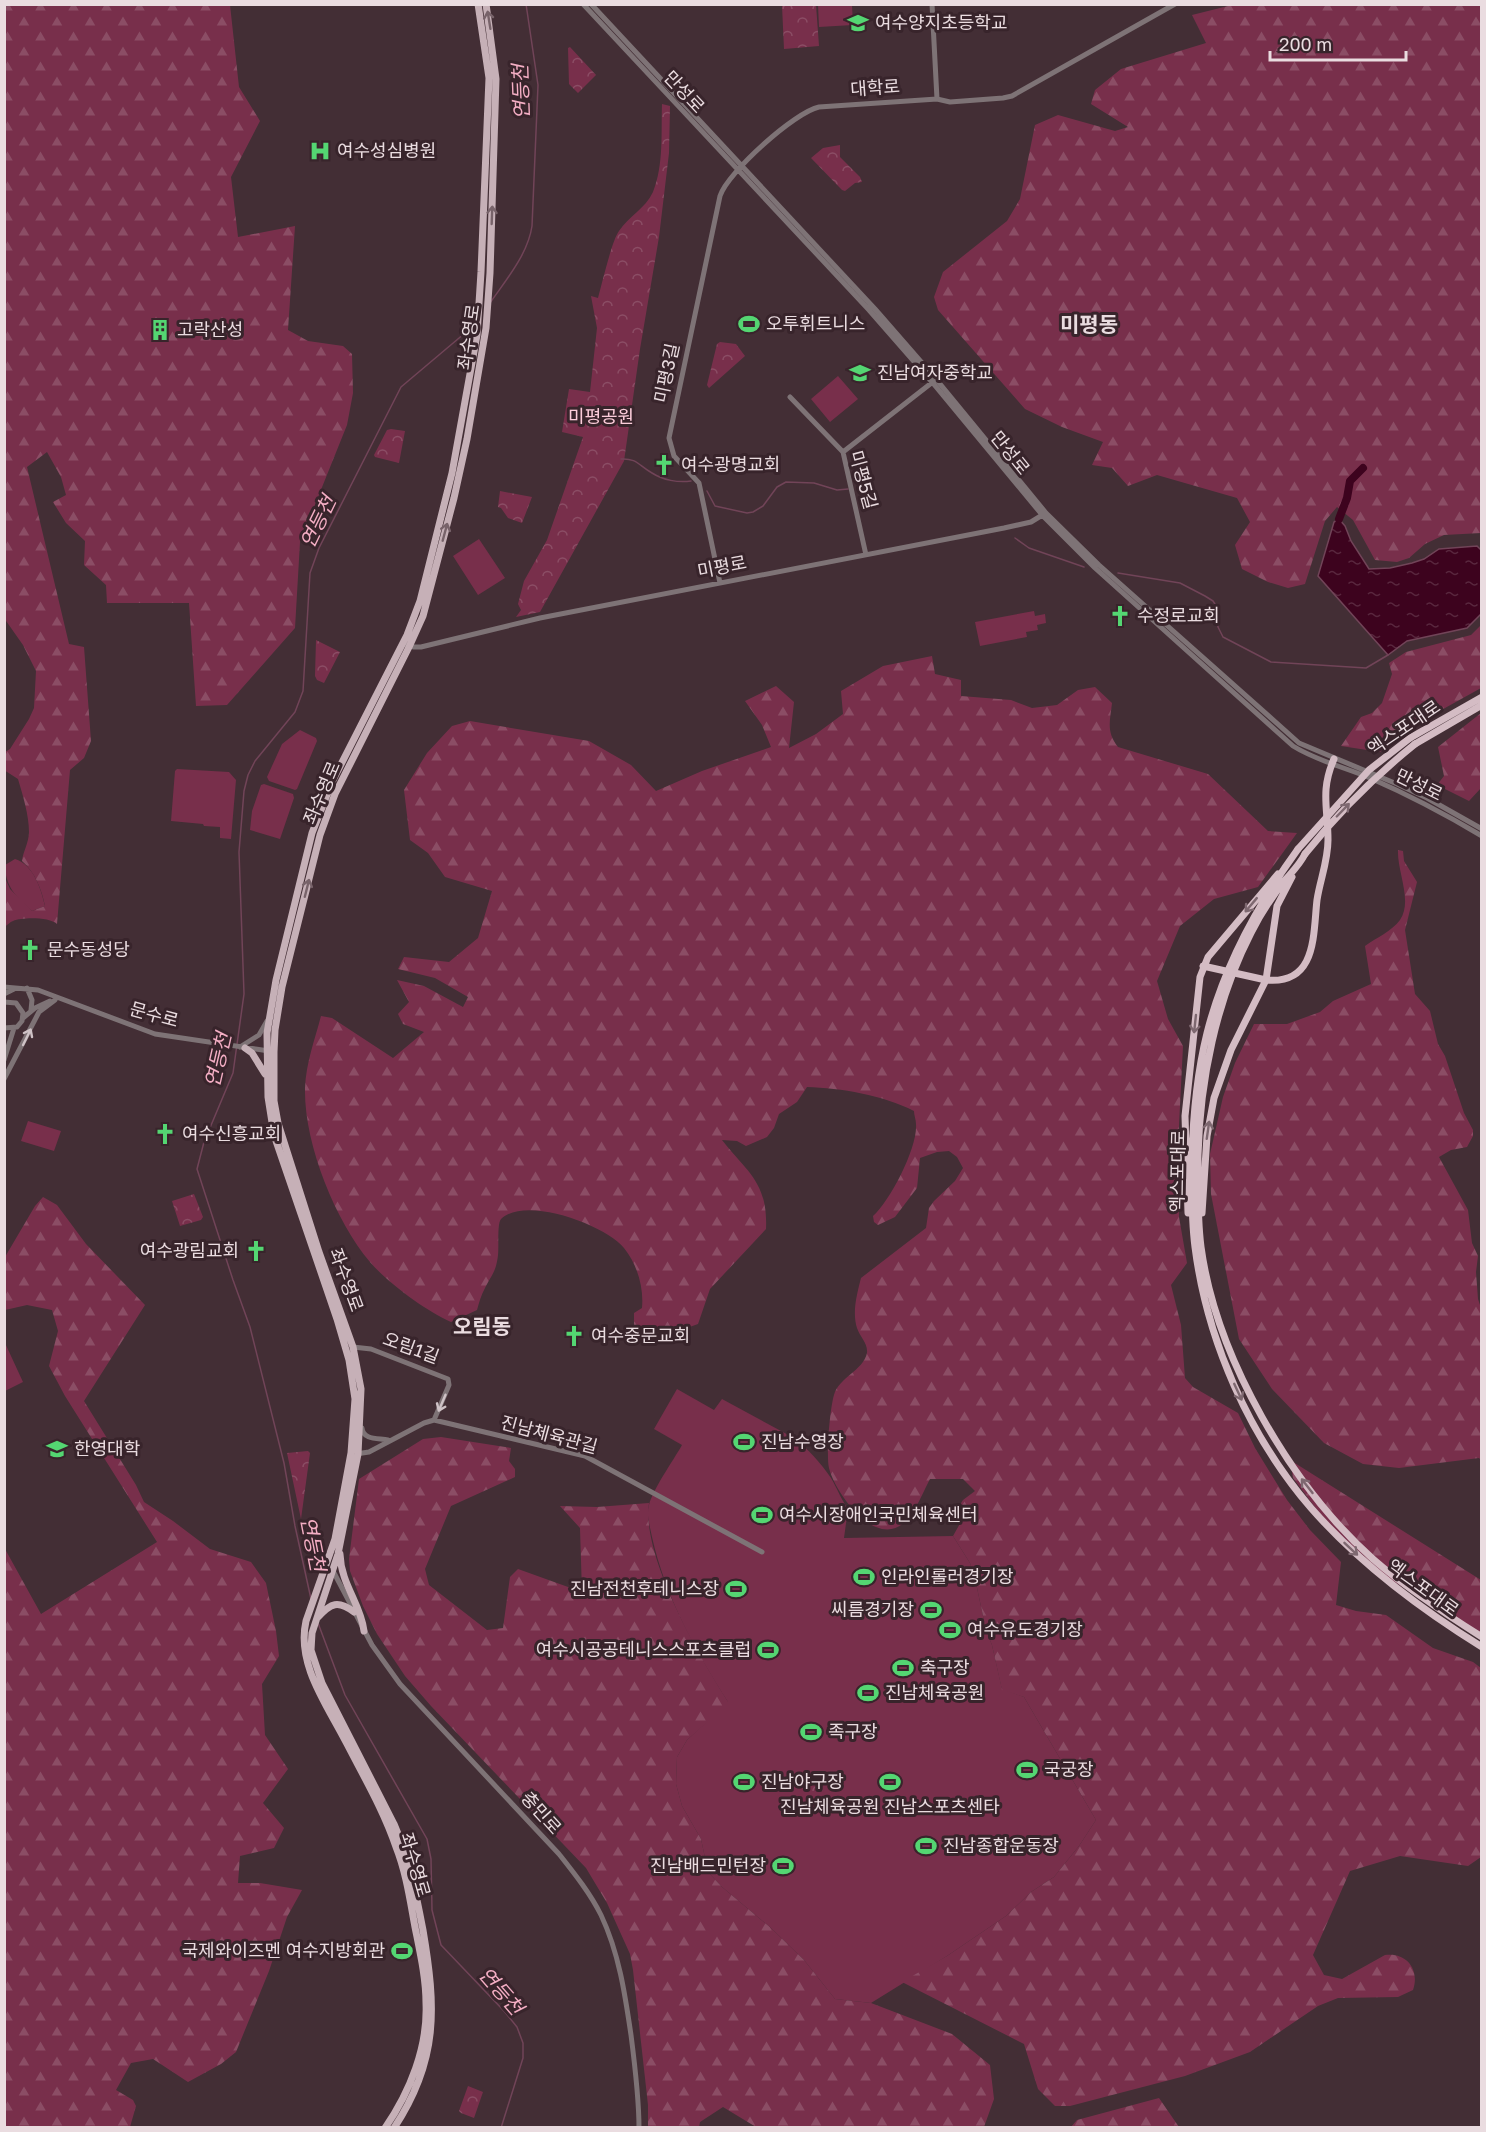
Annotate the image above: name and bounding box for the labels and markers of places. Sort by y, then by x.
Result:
school or university icon: 여수양지초등학교 [846,11,870,35]
place label: 여수양지초등학교 [875,11,1007,33]
hospital icon: 여수성심병원 [308,139,332,163]
place label: 여수성심병원 [337,139,436,161]
sports icon: 오투휘트니스 [737,312,761,336]
place label: 오투휘트니스 [766,312,865,334]
building icon: 고락산성 [148,318,172,342]
place label: 고락산성 [177,318,243,340]
school or university icon: 진남여자중학교 [848,361,872,385]
place label: 진남여자중학교 [877,361,993,383]
church icon: 여수광명교회 [652,453,676,477]
place label: 여수광명교회 [681,453,780,475]
church icon: 수정로교회 [1108,604,1132,628]
place label: 수정로교회 [1137,604,1220,626]
church icon: 문수동성당 [18,938,42,962]
place label: 문수동성당 [47,938,130,960]
church icon: 여수신흥교회 [153,1122,177,1146]
place label: 여수신흥교회 [182,1122,281,1144]
place label: 여수광림교회 [140,1239,239,1261]
church icon: 여수광림교회 [244,1239,268,1263]
church icon: 여수중문교회 [562,1324,586,1348]
place label: 여수중문교회 [591,1324,690,1346]
sports icon: 진남수영장 [732,1430,756,1454]
place label: 진남수영장 [761,1430,844,1452]
school or university icon: 한영대학 [45,1437,69,1461]
place label: 한영대학 [74,1437,140,1459]
sports icon: 여수시장애인국민체육센터 [750,1503,774,1527]
place label: 여수시장애인국민체육센터 [779,1503,978,1525]
sports icon: 인라인롤러경기장 [852,1565,876,1589]
place label: 인라인롤러경기장 [881,1565,1013,1587]
place label: 진남전천후테니스장 [570,1577,719,1599]
sports icon: 진남전천후테니스장 [724,1577,748,1601]
place label: 씨름경기장 [831,1598,914,1620]
sports icon: 씨름경기장 [919,1598,943,1622]
sports icon: 여수유도경기장 [938,1618,962,1642]
place label: 여수유도경기장 [967,1618,1083,1640]
place label: 여수시공공테니스스포츠클럽 [536,1638,751,1660]
sports icon: 여수시공공테니스스포츠클럽 [756,1638,780,1662]
sports icon: 축구장 [891,1656,915,1680]
place label: 축구장 [920,1656,970,1678]
sports icon: 진남체육공원 [856,1681,880,1705]
place label: 진남체육공원 [885,1681,984,1703]
sports icon: 족구장 [799,1720,823,1744]
place label: 족구장 [828,1720,878,1742]
sports icon: 국궁장 [1015,1758,1039,1782]
place label: 국궁장 [1044,1758,1094,1780]
sports icon: 진남야구장 [732,1770,756,1794]
place label: 진남야구장 [761,1770,844,1792]
sports icon: 진남체육공원 진남스포츠센타 [878,1770,902,1794]
place label: 진남체육공원 진남스포츠센타 [780,1795,1000,1817]
sports icon: 진남종합운동장 [914,1834,938,1858]
place label: 진남종합운동장 [943,1834,1059,1856]
place label: 진남배드민턴장 [650,1854,766,1876]
sports icon: 진남배드민턴장 [771,1854,795,1878]
place label: 국제와이즈멘 여수지방회관 [182,1939,385,1961]
sports icon: 국제와이즈멘 여수지방회관 [390,1939,414,1963]

